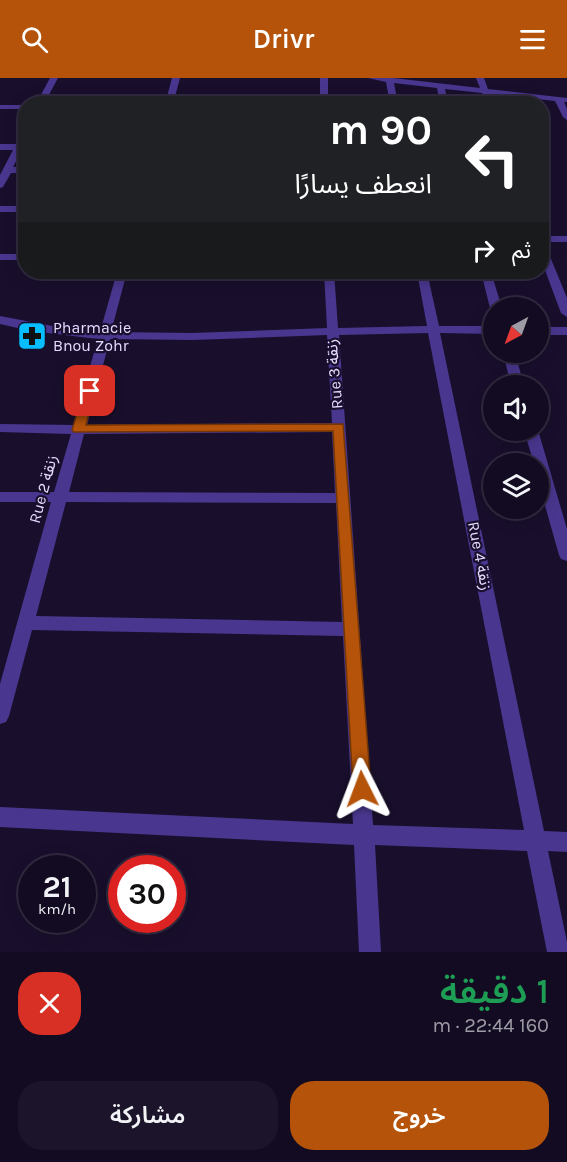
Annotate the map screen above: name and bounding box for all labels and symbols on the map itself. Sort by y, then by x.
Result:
north arrow [483,297,549,363]
place label: Pharmacie Bnou Zohr [53,318,131,355]
pharmacy icon: Pharmacie Bnou Zohr [16,320,48,352]
street label: Rue 3 زنقة [321,338,347,410]
pin [64,365,115,416]
street label: Rue 2 زنقة [25,453,61,525]
street label: Rue 4 زنقة [464,520,496,592]
position arrow [330,757,394,821]
speed limit sign: 30 [108,855,186,933]

